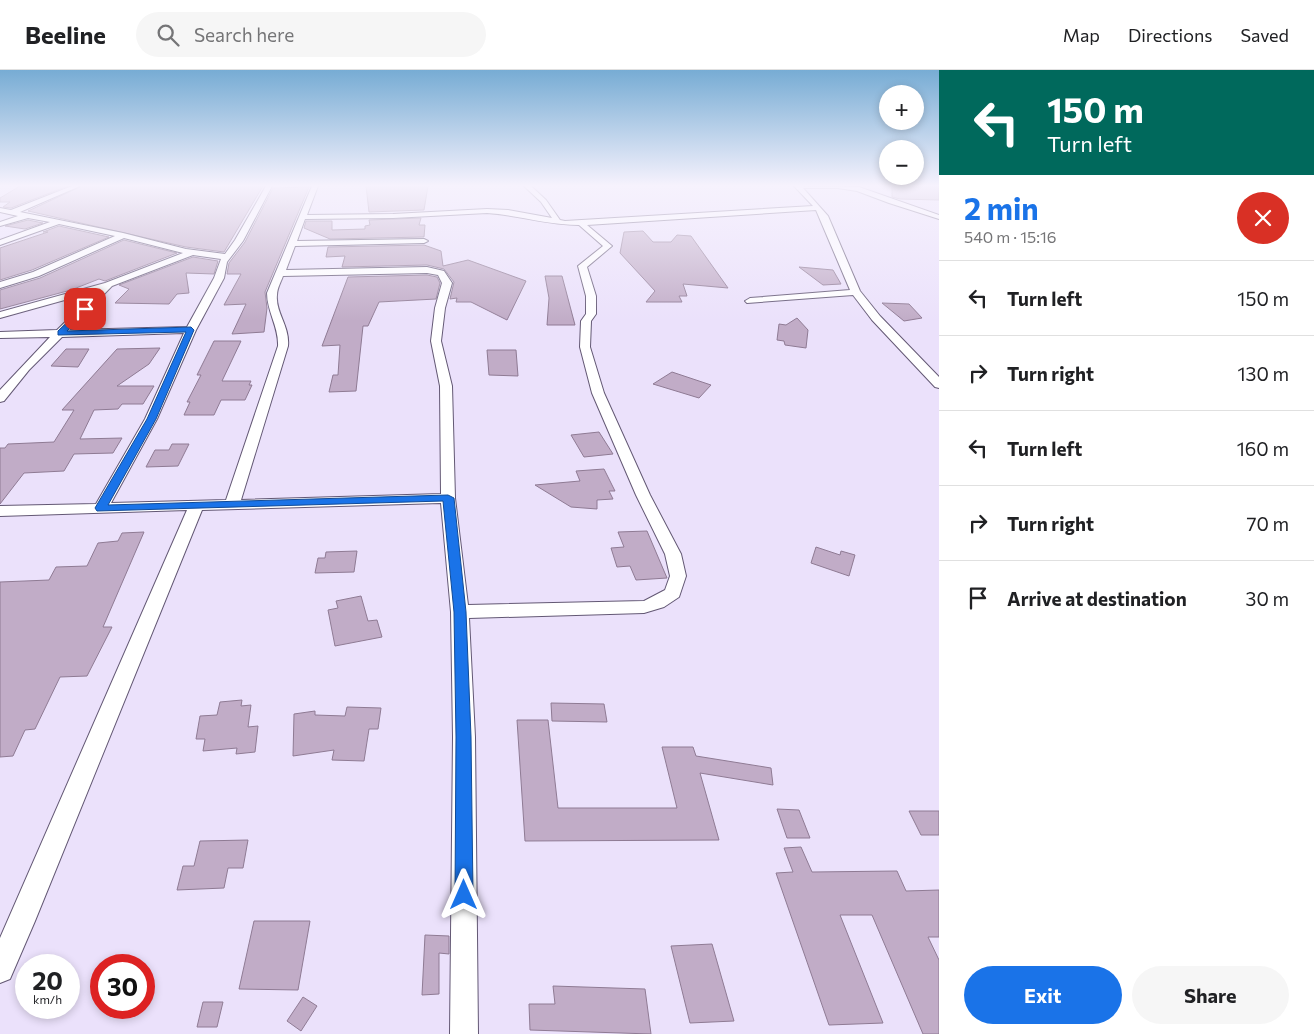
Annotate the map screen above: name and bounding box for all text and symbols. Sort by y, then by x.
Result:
search box [136,12,486,57]
text: Beeline [25,20,106,49]
icon: search [154,21,182,49]
text: Search here [194,23,294,46]
text: Map [1063,24,1100,46]
text: Directions [1128,24,1212,46]
text: Saved [1240,24,1289,46]
map controls [879,85,924,185]
button: + [879,85,924,130]
text: 150 m [1047,87,1144,130]
icon: left [964,90,1029,155]
text: Turn left [1047,130,1132,157]
button: − [879,140,924,185]
text: 2 min [964,189,1039,226]
button: close [1237,192,1289,244]
text: 540 m · 15:16 [964,227,1057,246]
icon: left [964,284,992,312]
text: Turn left [1007,287,1082,310]
text: 150 m [1237,287,1289,310]
pin [64,288,106,330]
icon: arrive [71,295,99,323]
icon: right [964,359,992,387]
text: Turn right [1007,362,1094,385]
text: 130 m [1237,362,1289,385]
icon: left [964,434,992,462]
text: Turn left [1007,437,1082,460]
text: 160 m [1237,437,1289,460]
icon: right [964,509,992,537]
text: Turn right [1007,512,1094,535]
text: 70 m [1246,512,1289,535]
icon: arrive [964,584,992,612]
text: Arrive at destination [1007,587,1187,610]
text: 30 m [1246,587,1289,610]
position arrow [437,868,489,920]
speed limit sign: 30 [90,954,155,1019]
text: 20 [32,965,63,995]
button: Exit [964,966,1122,1024]
button: Share [1132,966,1289,1024]
text: km/h [33,992,62,1006]

